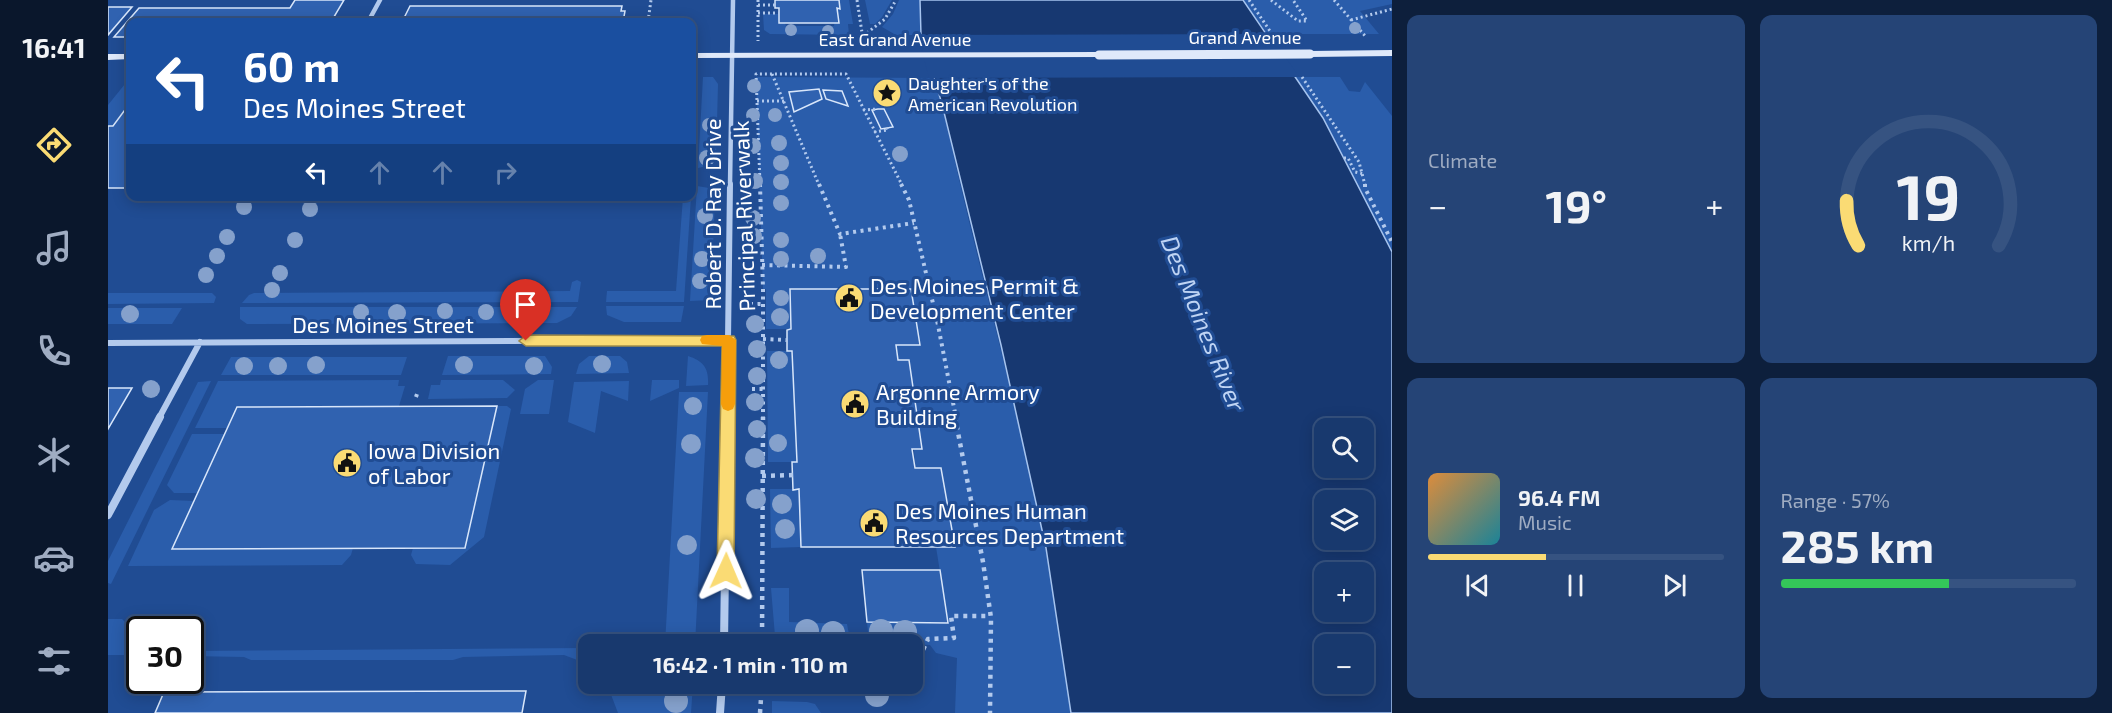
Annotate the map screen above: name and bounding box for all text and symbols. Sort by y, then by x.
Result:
street label: Grand Avenue [1188,26,1302,48]
street label: East Grand Avenue [818,28,972,50]
text: 16:41 [22,31,86,63]
text: 60 m [243,40,340,90]
icon: left [144,42,222,120]
place label: Daughter's of the American Revolution [908,72,1077,115]
place icon: Daughter's of the American Revolution [871,77,903,109]
text: Des Moines Street [243,91,466,123]
street label: Robert D. Ray Drive [699,119,725,309]
street label: Principal Riverwalk [727,120,759,312]
icon: directions [33,124,75,166]
text: Climate [1428,148,1497,172]
icon: left [300,156,333,189]
icon: ahead [363,156,396,189]
icon: ahead [426,156,459,189]
icon: right [489,156,522,189]
text: 19 [1896,158,1960,233]
text: 19° [1546,178,1607,232]
text: − [1428,185,1447,225]
text: + [1705,185,1723,225]
icon: music [33,227,75,269]
text: km/h [1902,230,1955,255]
water label: Des Moines River [1156,231,1253,415]
place label: Des Moines Permit & Development Center [870,272,1079,323]
pin [500,279,551,341]
public building icon: Des Moines Permit & Development Center [833,282,865,314]
icon: arrive [509,288,542,321]
street label: Des Moines Street [292,311,474,337]
icon: phone [33,330,75,372]
place label: Argonne Armory Building [876,378,1040,429]
public building icon: Argonne Armory Building [839,388,871,420]
map controls [1314,418,1374,694]
button: search [1314,418,1374,478]
icon: climate [33,434,75,476]
place label: Iowa Division of Labor [368,437,500,488]
public building icon: Iowa Division of Labor [331,447,363,479]
text: 96.4 FM [1518,484,1600,510]
text: Range · 57% [1781,488,1890,512]
button: layers [1314,490,1374,550]
place label: Des Moines Human Resources Department [895,497,1124,548]
public building icon: Des Moines Human Resources Department [858,507,890,539]
text: Music [1518,510,1572,534]
text: 285 km [1781,518,1934,572]
icon: car [33,537,75,579]
position arrow [694,539,758,603]
button: + [1314,562,1374,622]
icon: previous [1461,569,1494,602]
icon: pause [1559,569,1592,602]
icon: next [1658,569,1691,602]
speed limit sign: 30 [126,616,204,694]
button: − [1314,634,1374,694]
icon: filters [33,640,75,682]
text: 16:42 · 1 min · 110 m [653,651,848,677]

